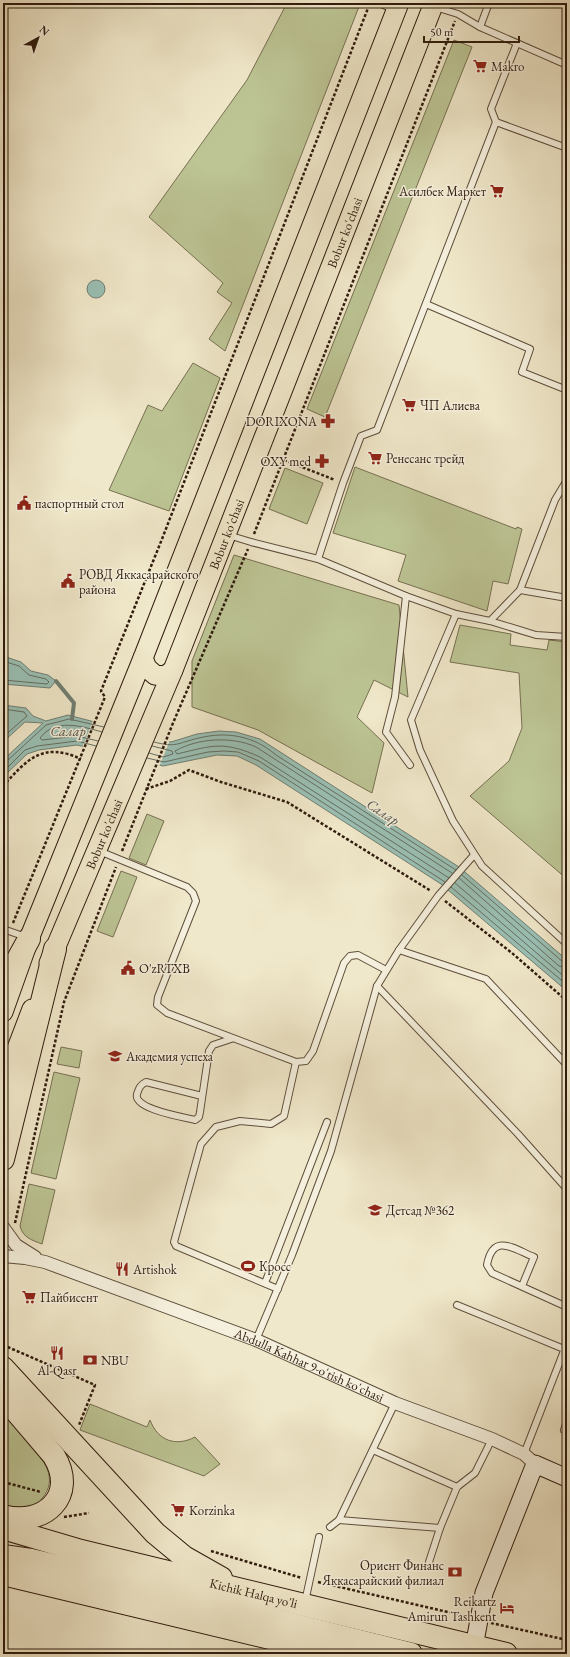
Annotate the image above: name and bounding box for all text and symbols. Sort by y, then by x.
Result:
north arrow [18,18,58,58]
scale bar [424,18,519,44]
text: N [37,22,52,39]
text: 50 m [430,24,454,40]
supermarket icon: Makro [472,58,488,74]
place label: Makro [491,58,525,75]
place label: Асилбек Маркет [398,183,487,200]
supermarket icon: Асилбек Маркет [489,183,505,199]
street label: Bobur ko'chasi [323,195,366,270]
supermarket icon: ЧП Алиева [401,397,417,413]
place label: ЧП Алиева [420,397,481,414]
place label: DORIXONA [246,413,318,430]
pharmacy icon: DORIXONA [320,413,336,429]
supermarket icon: Ренесанс трейд [367,450,383,466]
place label: Ренесанс трейд [386,450,464,467]
place label: OXY med [261,453,311,470]
pharmacy icon: OXY med [314,453,330,469]
public building icon: паспортный стол [16,495,32,511]
place label: паспортный стол [35,495,124,512]
street label: Bobur ko'chasi [205,496,248,572]
place label: РОВД Яккасарайского района [79,566,199,598]
public building icon: РОВД Яккасарайского района [60,573,76,589]
water label: Салар [50,722,86,740]
water label: Салар [363,795,403,829]
street label: Bobur ko'chasi [81,797,126,872]
public building icon: O'zRTXB [120,960,136,976]
place label: O'zRTXB [139,960,190,977]
school or university icon: Академия успеха [107,1048,123,1064]
place label: Академия успеха [125,1048,214,1065]
school or university icon: Детсад №362 [367,1202,383,1218]
place label: Детсад №362 [386,1202,455,1219]
sports icon: Кросс [240,1258,256,1274]
place label: Кросс [259,1258,291,1275]
restaurant icon: Artishok [114,1261,130,1277]
place label: Artishok [132,1261,178,1278]
supermarket icon: Пайбисент [21,1289,37,1305]
place label: Пайбисент [40,1289,99,1306]
street label: Abdulla Kahhar 9-o'tish ko'chasi [231,1324,387,1405]
restaurant icon: Al-Qasr [49,1345,65,1361]
bank icon: NBU [82,1352,98,1368]
place label: NBU [101,1352,129,1369]
place label: Al-Qasr [36,1362,77,1379]
supermarket icon: Korzinka [170,1502,186,1518]
place label: Korzinka [189,1502,236,1519]
place label: Ориент Финанс Яккасарайский филиал [321,1557,444,1589]
bank icon: Ориент Финанс Яккасарайский филиал [447,1564,463,1580]
street label: Kichik Halqa yo'li [208,1574,299,1612]
place label: Reikartz Amirun Tashkent [407,1593,496,1625]
hotel icon: Reikartz Amirun Tashkent [499,1600,515,1616]

